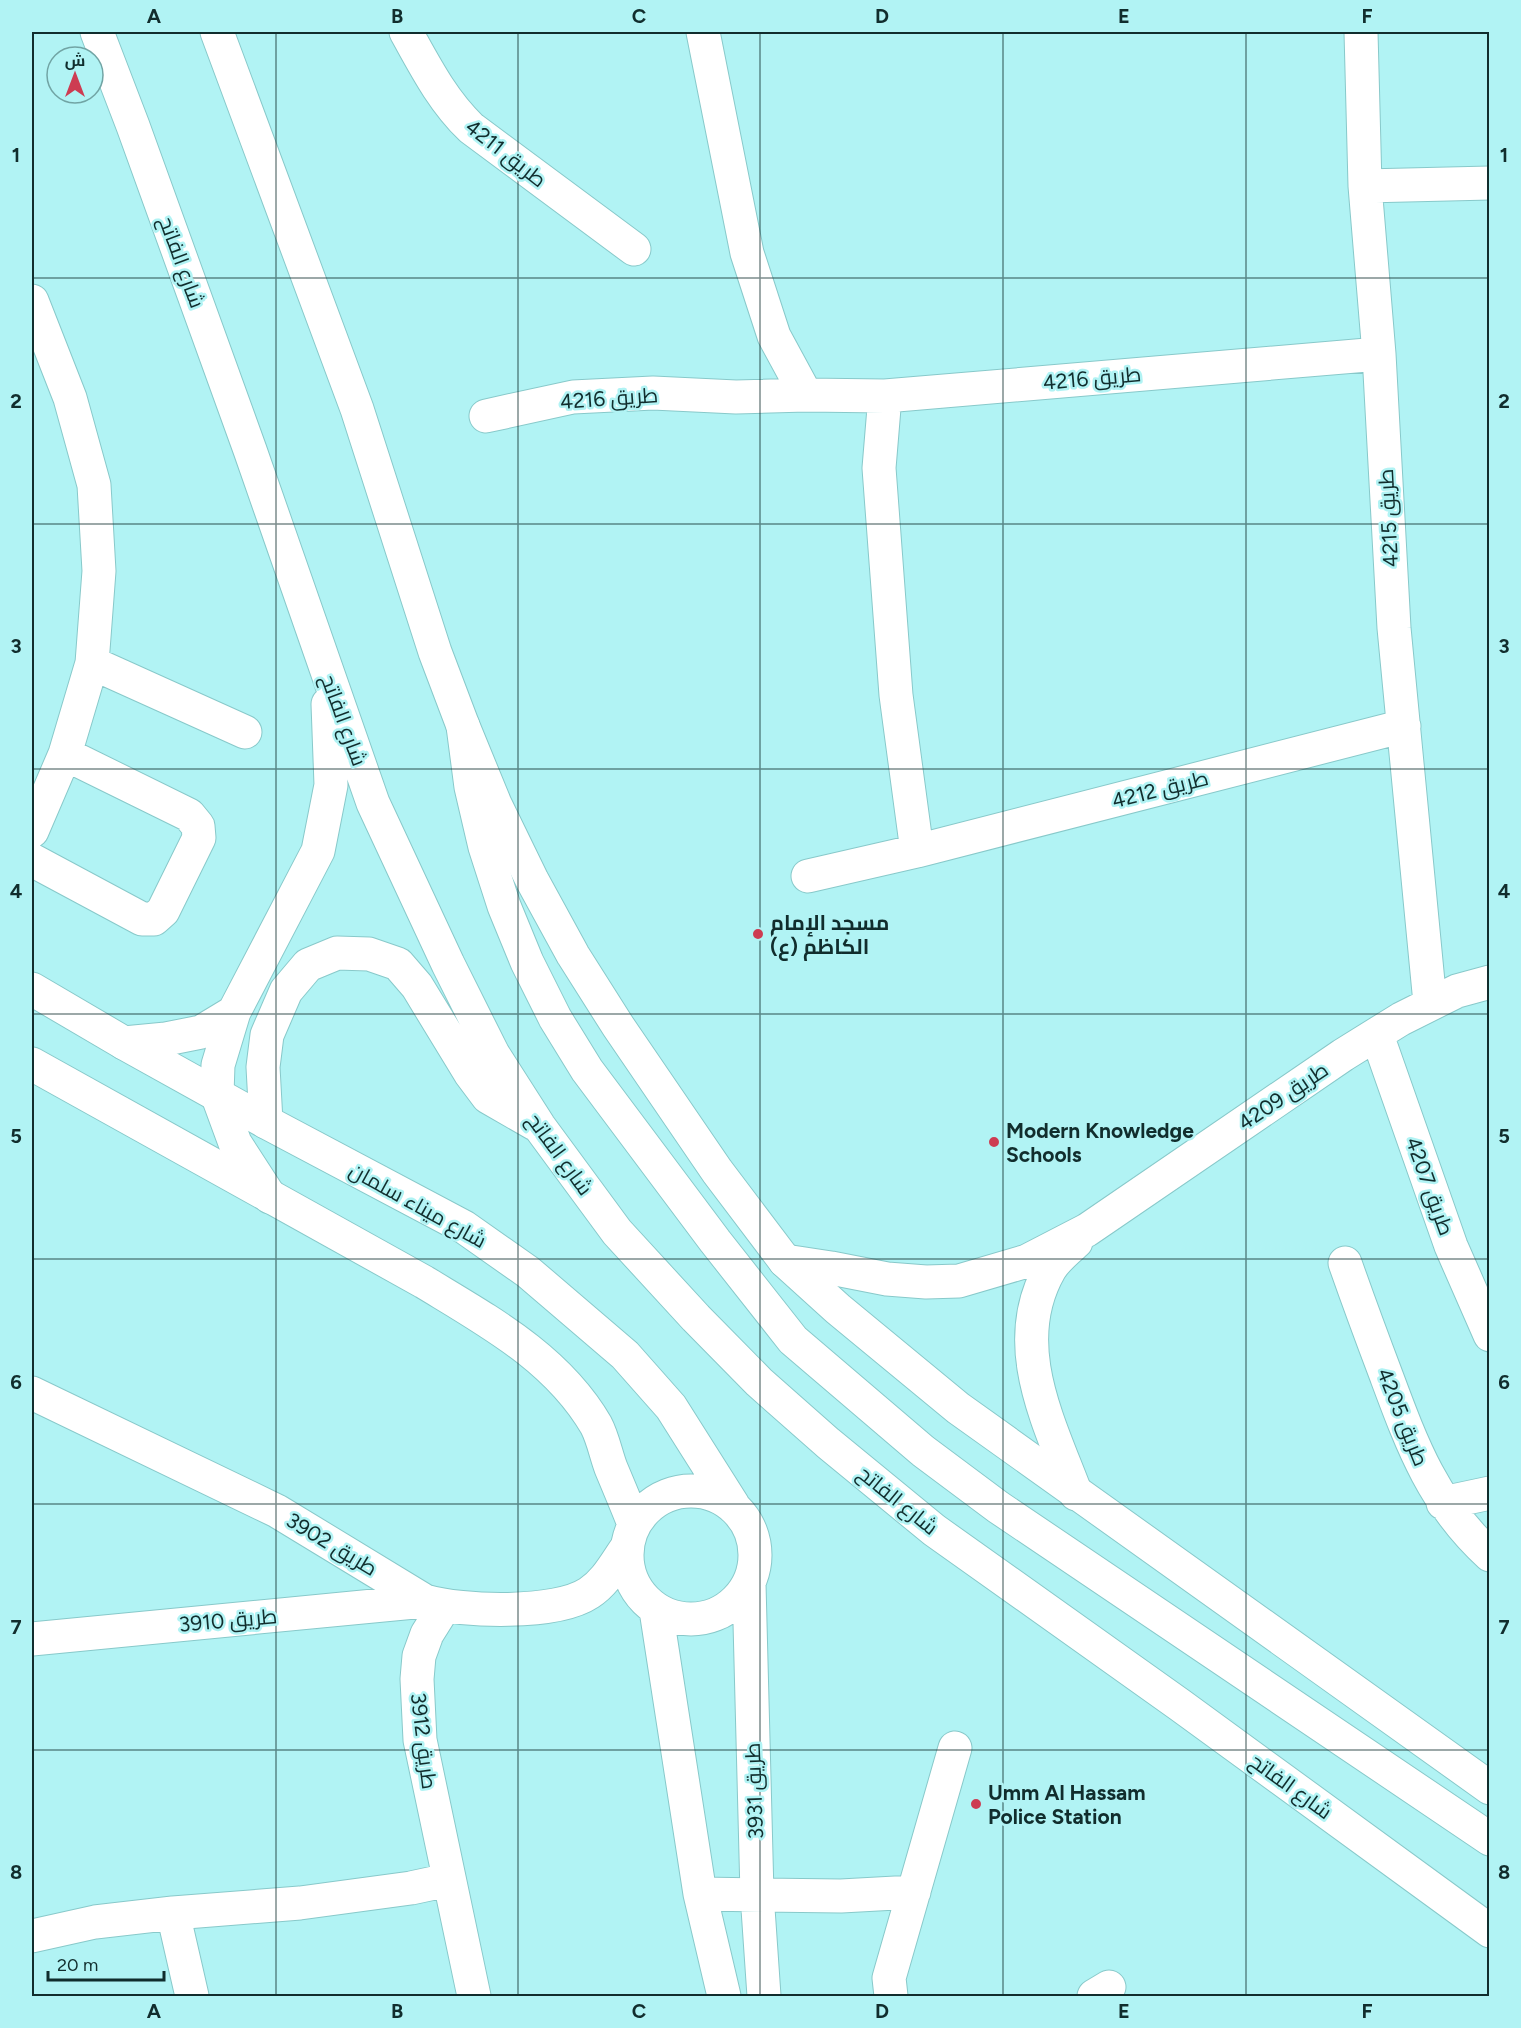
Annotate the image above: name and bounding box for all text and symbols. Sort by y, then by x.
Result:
text: A [147,4,162,28]
text: B [391,4,403,28]
text: C [632,4,646,28]
text: D [875,4,889,28]
text: E [1118,4,1130,28]
text: F [1361,4,1373,28]
north arrow [45,45,105,105]
text: ش [65,51,85,70]
street label: طريق 4211 [460,114,551,193]
text: 1 [12,143,20,167]
text: 1 [1500,143,1508,167]
street label: شارع الفاتح [152,213,210,312]
street label: طريق 4216 [1042,361,1142,396]
street label: طريق 4216 [559,382,659,415]
text: 2 [10,389,22,413]
text: 2 [1498,389,1510,413]
street label: طريق 4215 [1373,468,1404,568]
text: 3 [10,634,22,658]
text: 3 [1498,634,1510,658]
street label: شارع الفاتح [314,671,372,770]
street label: طريق 4212 [1109,765,1211,814]
text: 4 [10,879,23,903]
text: 4 [1498,879,1511,903]
place label: مسجد الإمام الكاظم (ع) [770,910,889,961]
marker: مسجد الإمام الكاظم (ع) [751,927,765,941]
street label: طريق 4209 [1233,1057,1333,1136]
street label: شارع الفاتح [520,1108,598,1201]
place label: Modern Knowledge Schools [1006,1118,1194,1167]
text: 5 [10,1124,22,1148]
text: 5 [1498,1124,1510,1148]
street label: طريق 4207 [1400,1133,1459,1239]
marker: Modern Knowledge Schools [987,1135,1001,1149]
street label: شارع ميناء سلمان [344,1157,491,1255]
street label: طريق 4205 [1371,1364,1434,1470]
text: 6 [10,1370,22,1394]
text: 6 [1498,1370,1510,1394]
street label: شارع الفاتح [852,1460,943,1541]
street label: طريق 3902 [281,1507,382,1582]
street label: طريق 3910 [178,1603,278,1638]
text: 7 [10,1615,22,1639]
text: 7 [1498,1615,1510,1639]
street label: طريق 3912 [405,1691,442,1791]
street label: طريق 3931 [740,1742,769,1840]
street label: شارع الفاتح [1244,1748,1337,1826]
place label: Umm Al Hassam Police Station [988,1780,1146,1829]
marker: Umm Al Hassam Police Station [969,1797,983,1811]
text: 8 [10,1860,22,1884]
text: 8 [1498,1860,1510,1884]
scale bar [48,1944,164,1982]
text: 20 m [57,1954,98,1976]
text: A [147,1999,162,2023]
text: B [391,1999,403,2023]
text: C [632,1999,646,2023]
text: D [875,1999,889,2023]
text: E [1118,1999,1130,2023]
text: F [1361,1999,1373,2023]

